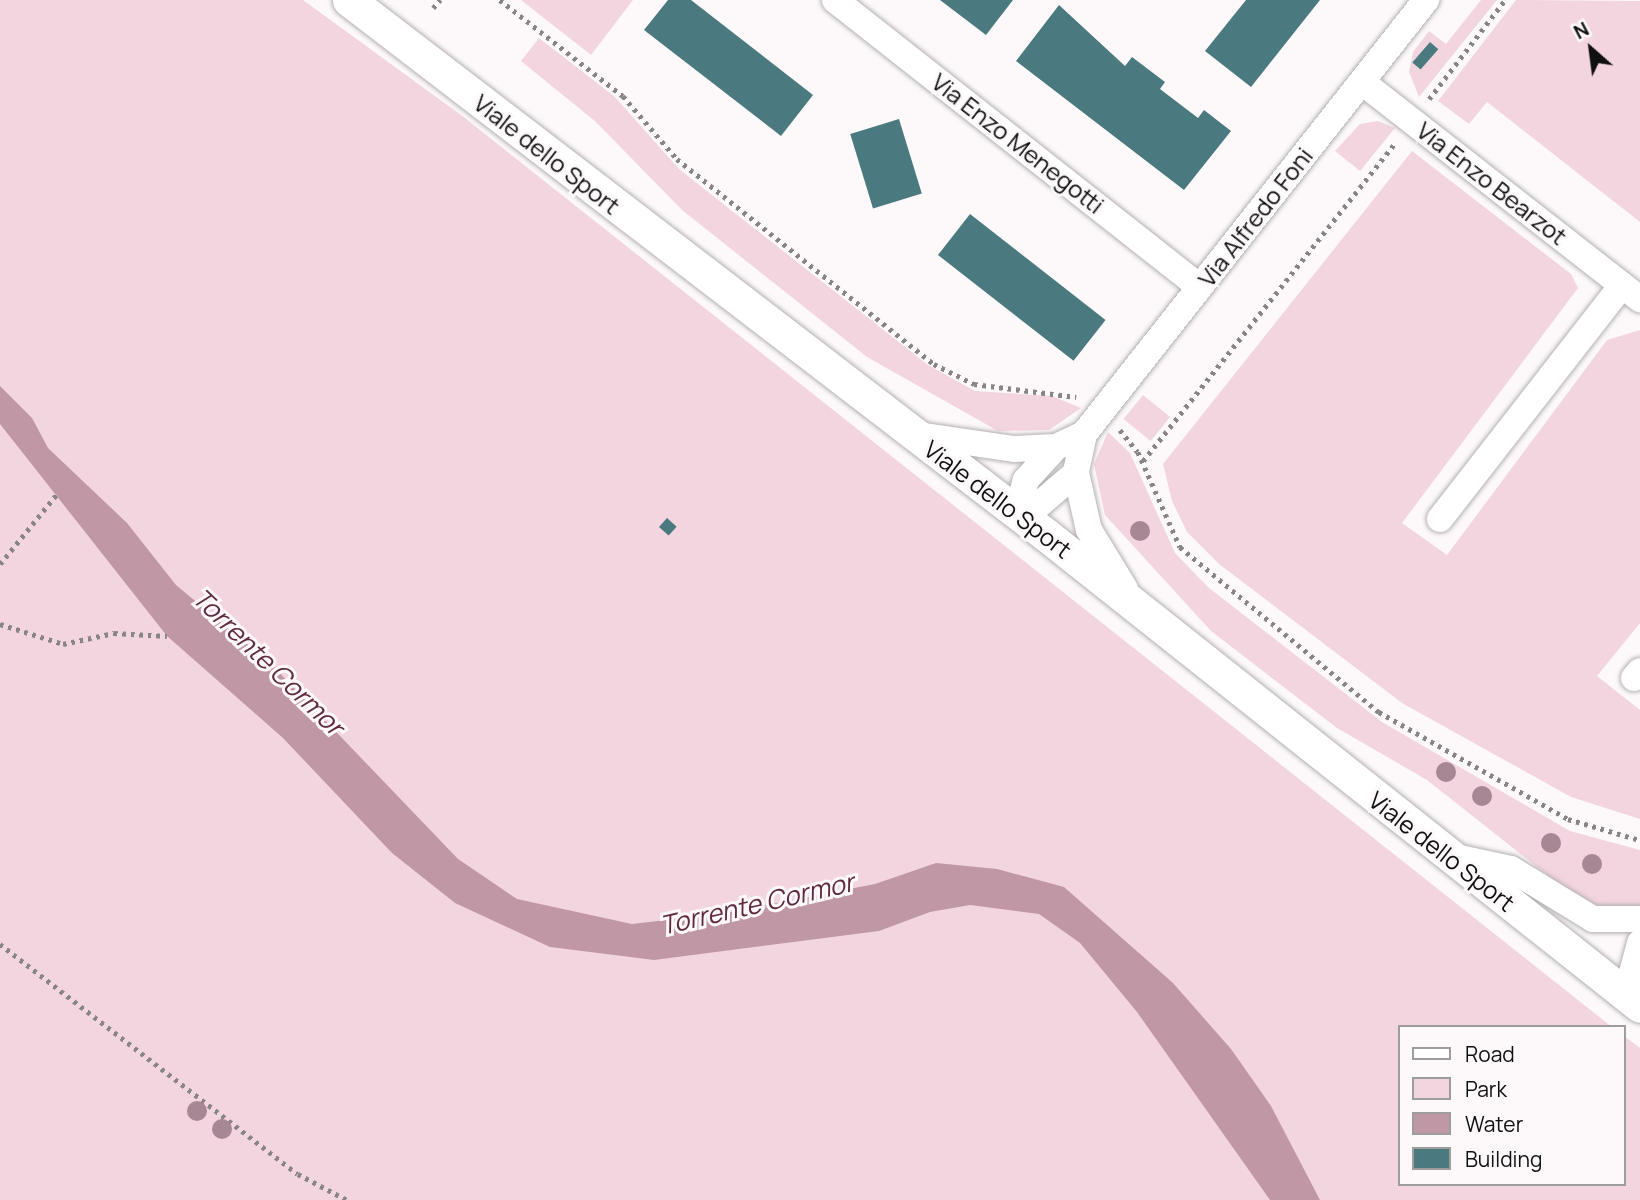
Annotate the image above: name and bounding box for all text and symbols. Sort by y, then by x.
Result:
north arrow [1556,14,1626,84]
text: N [1569,16,1593,45]
street label: Via Enzo Menegotti [926,67,1110,219]
street label: Viale dello Sport [468,88,626,220]
street label: Via Enzo Bearzot [1411,115,1573,251]
street label: Via Alfredo Foni [1192,142,1318,292]
street label: Viale dello Sport [919,434,1077,564]
water label: Torrente Cormor [186,582,350,742]
street label: Viale dello Sport [1363,785,1521,917]
water label: Torrente Cormor [657,867,857,941]
legend [1398,1025,1626,1186]
text: Road [1465,1040,1515,1068]
text: Park [1465,1075,1507,1103]
text: Water [1465,1110,1523,1138]
text: Building [1465,1145,1542,1173]

